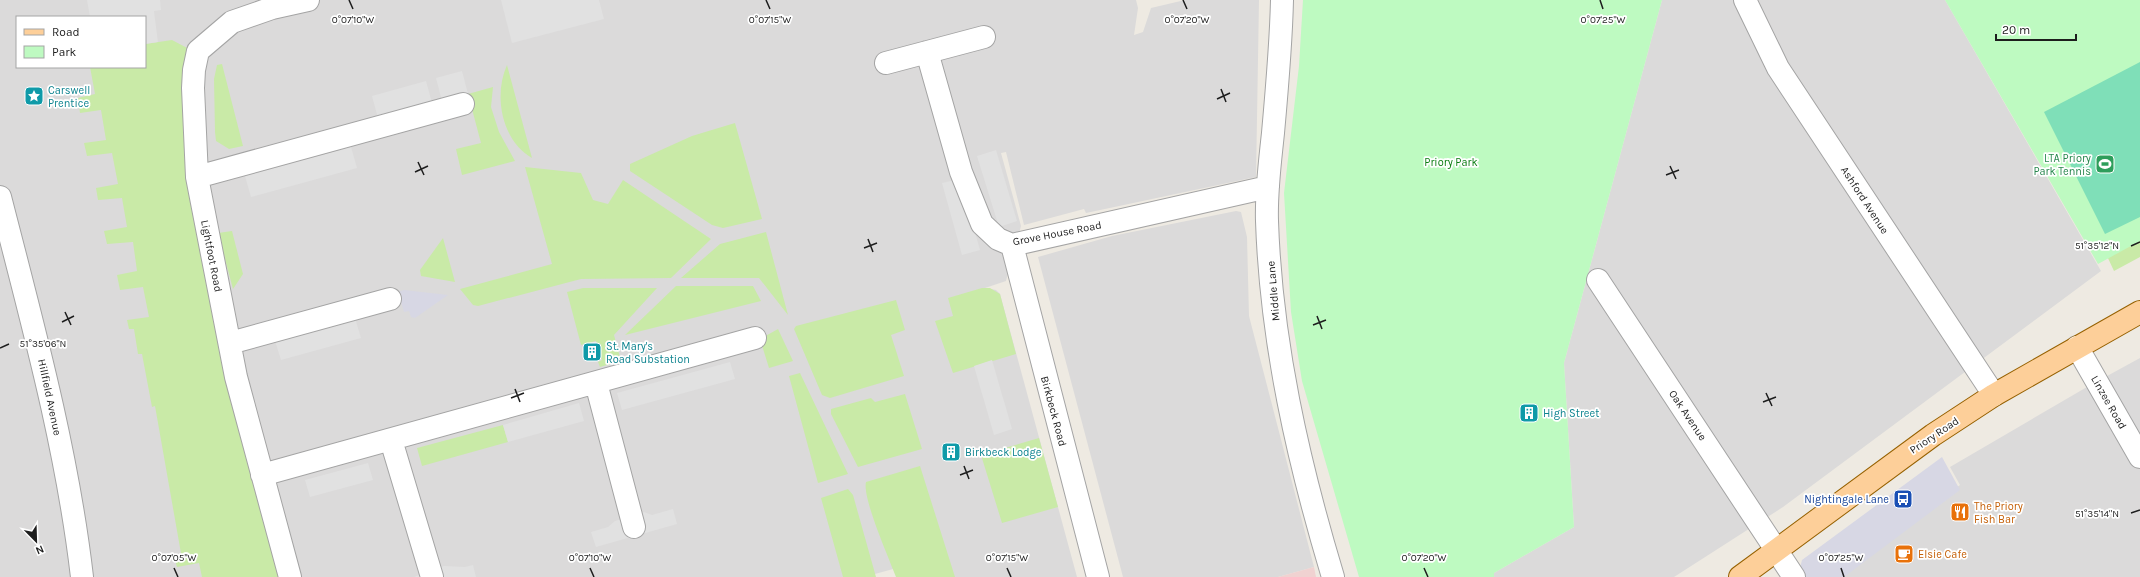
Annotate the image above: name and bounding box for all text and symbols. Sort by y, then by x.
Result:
text: 0°07'10"W [332,14,374,26]
text: 0°07'15"W [749,14,791,26]
text: 0°07'20"W [1164,14,1210,26]
text: 0°07'25"W [1581,14,1625,26]
legend [16,16,146,68]
scale bar [1996,16,2076,42]
text: 20 m [2002,23,2030,37]
text: Road [52,25,80,39]
text: Park [52,45,77,59]
place label: Carswell Prentice [48,84,90,110]
place icon: Carswell Prentice [23,85,45,107]
place label: LTA Priory Park Tennis [2033,152,2091,178]
sports icon: LTA Priory Park Tennis [2094,153,2116,175]
park label: Priory Park [1424,156,1478,169]
street label: Ashford Avenue [1838,164,1891,237]
street label: Grove House Road [1012,218,1103,248]
street label: Lightfoot Road [198,219,225,293]
text: 51°35'12"N [2075,240,2119,252]
street label: Middle Lane [1264,260,1283,322]
text: 51°35'06"N [20,338,66,350]
place label: St. Mary's Road Substation [606,340,690,366]
building icon: St. Mary's Road Substation [581,341,603,363]
street label: Hillfield Avenue [35,358,64,437]
street label: Linzee Road [2088,373,2129,431]
street label: Birkbeck Road [1038,375,1069,448]
street label: Oak Avenue [1666,388,1709,443]
building icon: High Street [1518,402,1540,424]
place label: High Street [1543,407,1599,420]
street label: Priory Road [1907,414,1961,457]
building icon: Birkbeck Lodge [940,441,962,463]
place label: Birkbeck Lodge [965,446,1042,459]
bus stop icon: Nightingale Lane [1892,488,1914,510]
place label: Nightingale Lane [1804,493,1889,506]
place label: The Priory Fish Bar [1974,500,2023,526]
restaurant icon: The Priory Fish Bar [1949,501,1971,523]
text: 51°35'14"N [2075,508,2119,520]
north arrow [16,521,56,561]
text: N [34,542,46,557]
cafe icon: Elsie Cafe [1893,543,1915,565]
place label: Elsie Cafe [1918,548,1967,561]
text: 0°07'05"W [152,552,196,564]
text: 0°07'10"W [569,552,611,564]
text: 0°07'15"W [986,552,1028,564]
text: 0°07'20"W [1401,552,1447,564]
text: 0°07'25"W [1819,552,1863,564]

